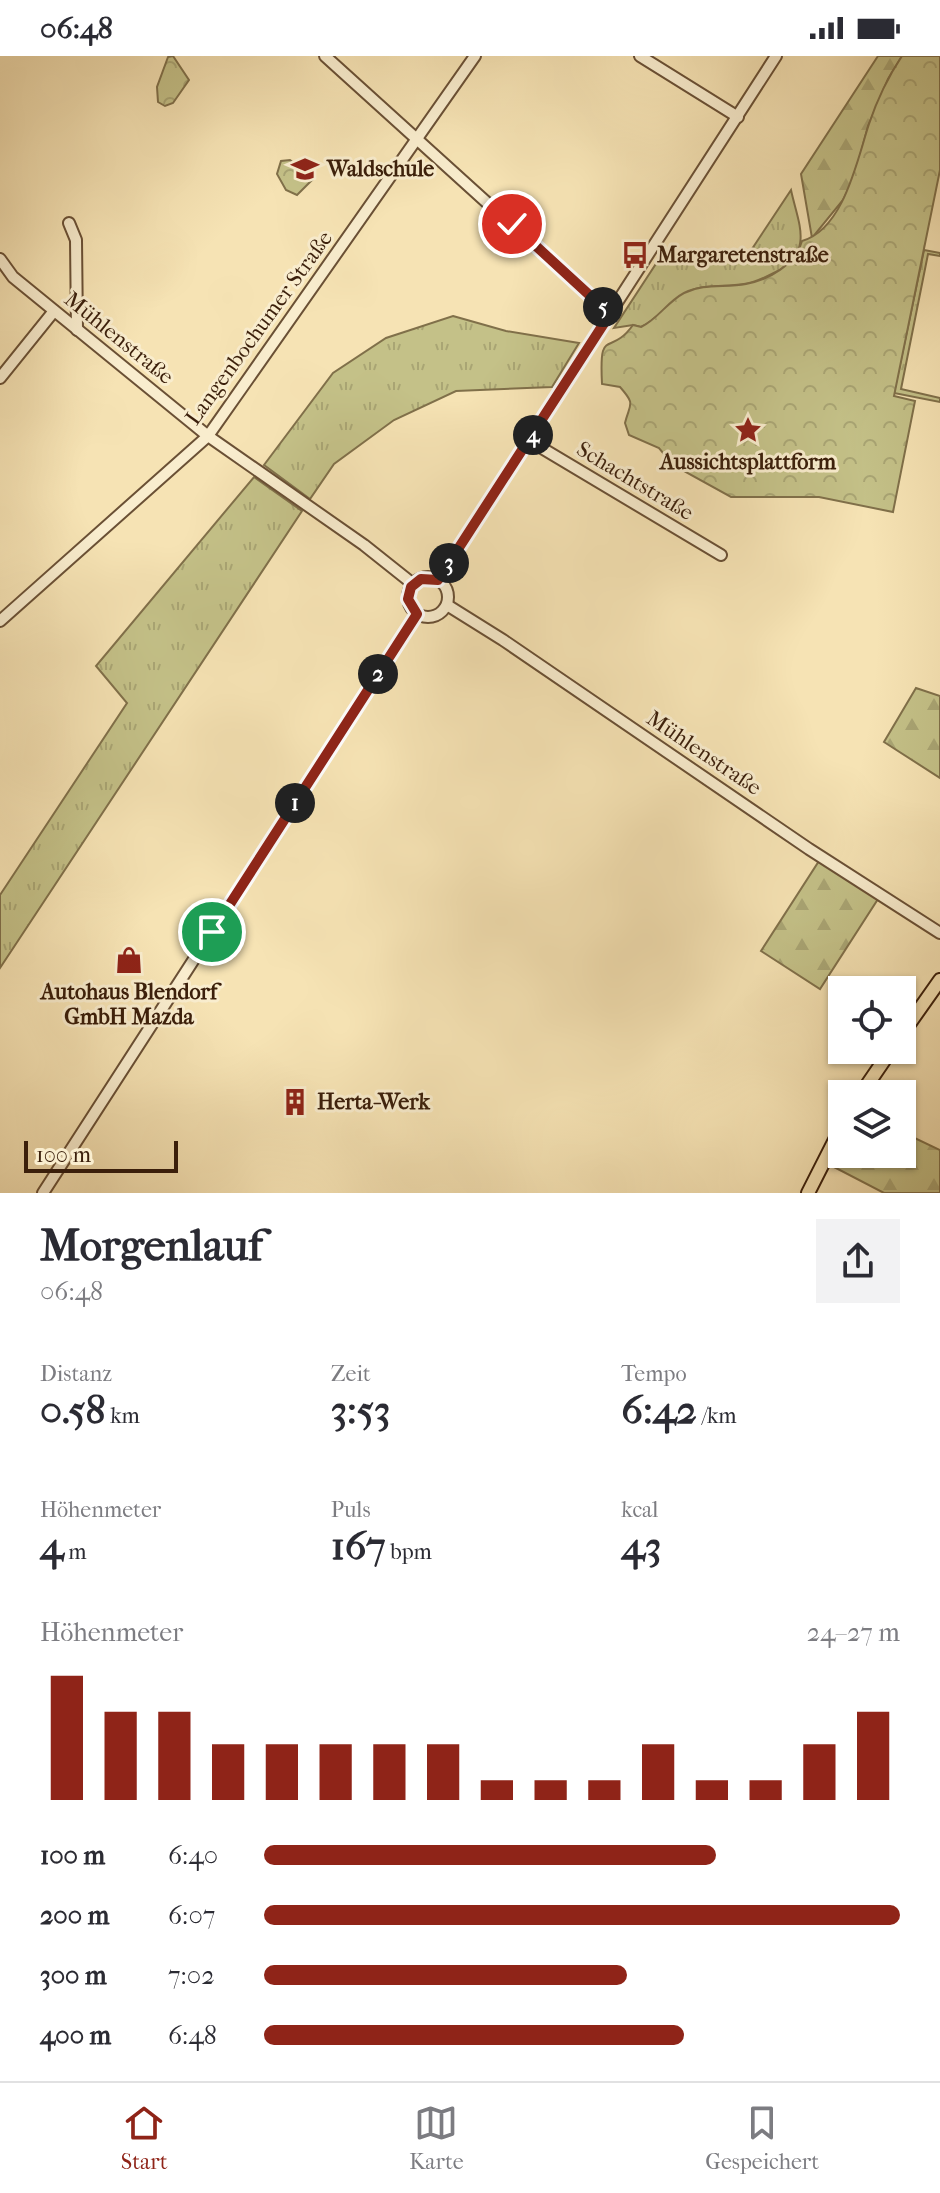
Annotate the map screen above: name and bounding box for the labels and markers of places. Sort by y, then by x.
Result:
school or university icon: Waldschule [290,154,320,184]
place label: Waldschule [326,156,434,182]
pin [478,190,546,258]
bus stop icon: Margaretenstraße [620,240,650,270]
place label: Margaretenstraße [656,242,829,268]
pin: 5 [583,287,623,327]
pin: 4 [513,415,553,455]
place icon: Aussichtsplattform [733,415,763,445]
place label: Aussichtsplattform [658,449,837,475]
pin: 3 [429,543,469,583]
pin: 2 [358,654,398,694]
pin: 1 [275,783,315,823]
pin [178,898,246,966]
shop icon: Autohaus Blendorf GmbH Mazda [114,945,144,975]
place label: Autohaus Blendorf GmbH Mazda [39,979,222,1030]
building icon: Herta-Werk [280,1087,310,1117]
place label: Herta-Werk [317,1089,430,1115]

